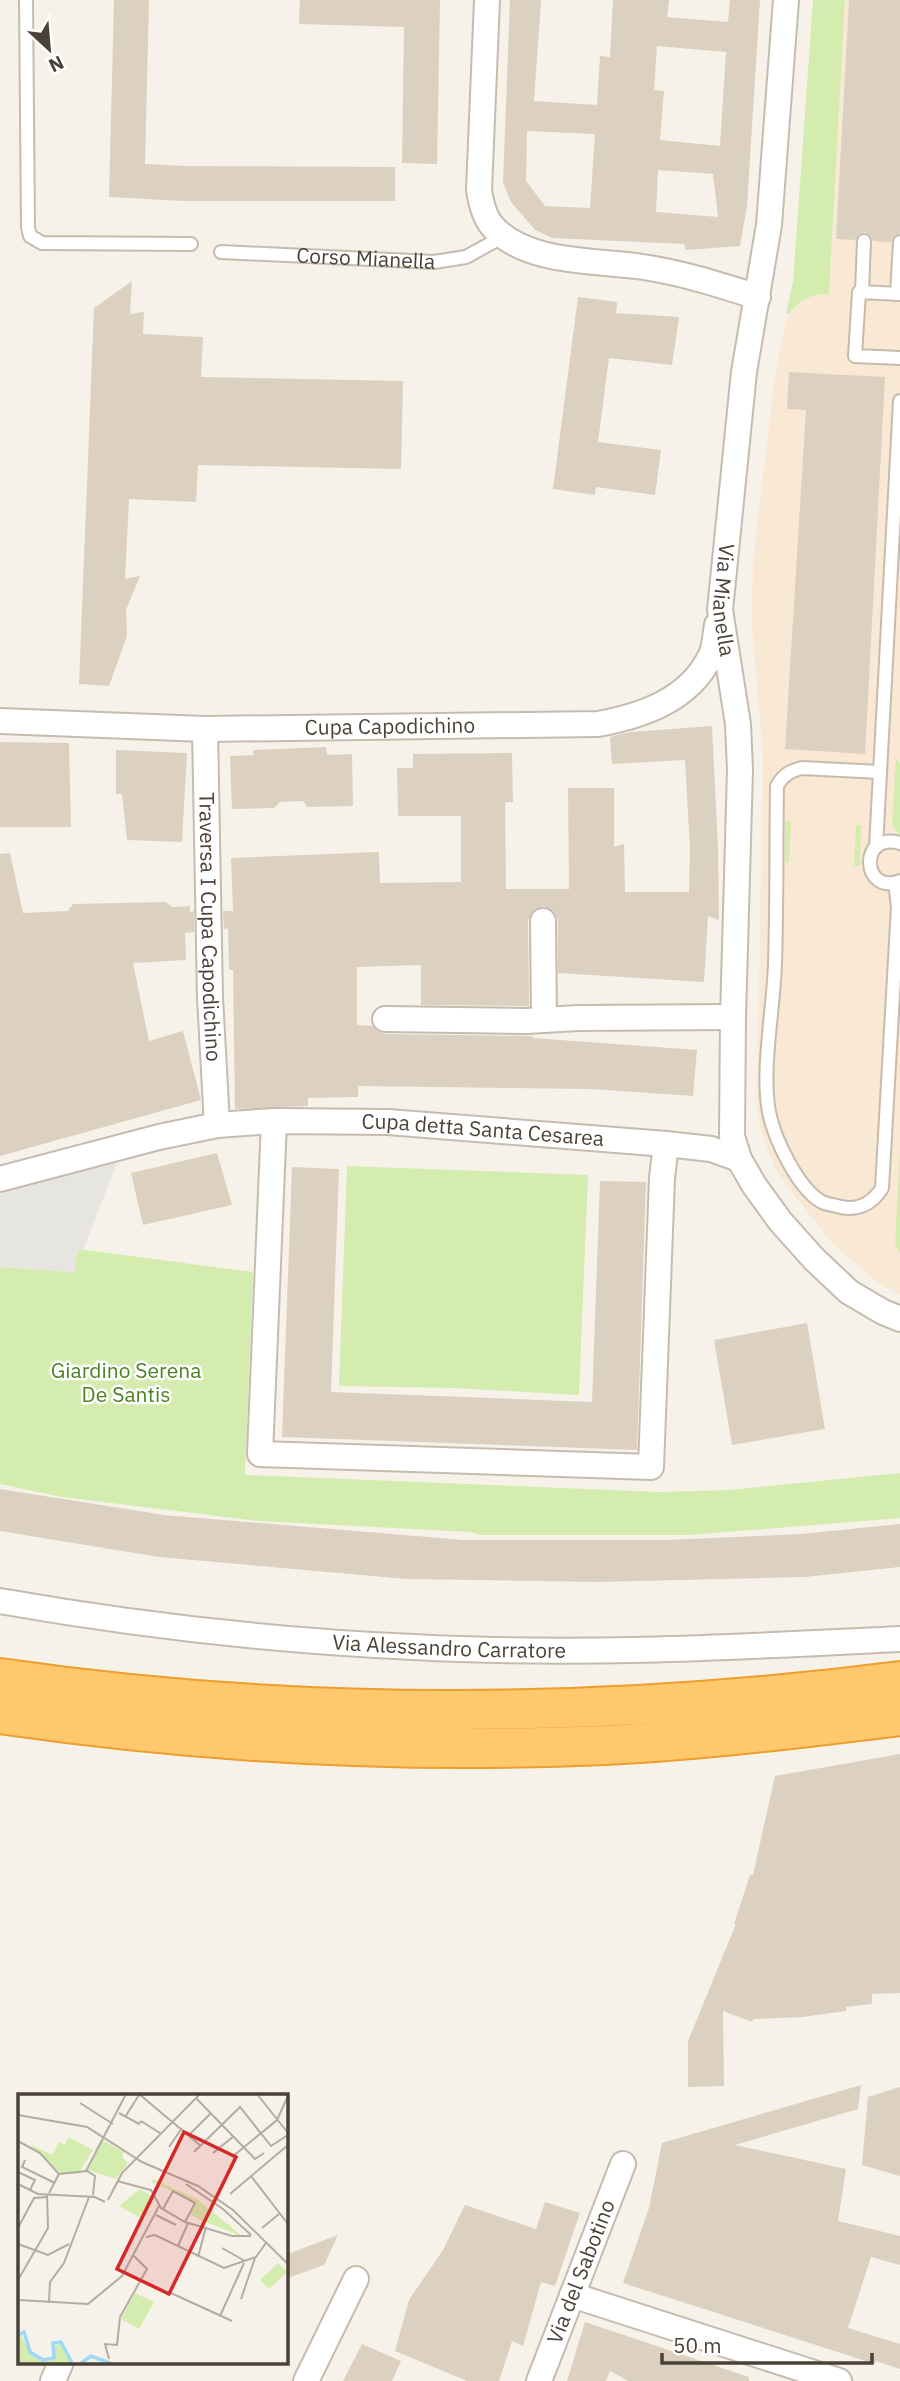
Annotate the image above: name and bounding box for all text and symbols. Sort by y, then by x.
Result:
north arrow [14,14,84,84]
text: N [45,50,68,78]
street label: Corso Mianella [296,241,436,275]
street label: Via Mianella [707,542,742,658]
street label: Cupa Capodichino [304,711,475,741]
street label: Traversa I Cupa Capodichino [193,792,229,1062]
street label: Cupa detta Santa Cesarea [361,1107,605,1152]
park label: Giardino Serena De Santis [51,1356,201,1408]
street label: Via Alessandro Carratore [331,1627,566,1664]
inset map [18,2094,287,2364]
street label: Via del Sabotino [540,2195,621,2348]
scale bar [662,2322,872,2366]
text: 50 m [673,2331,722,2359]

